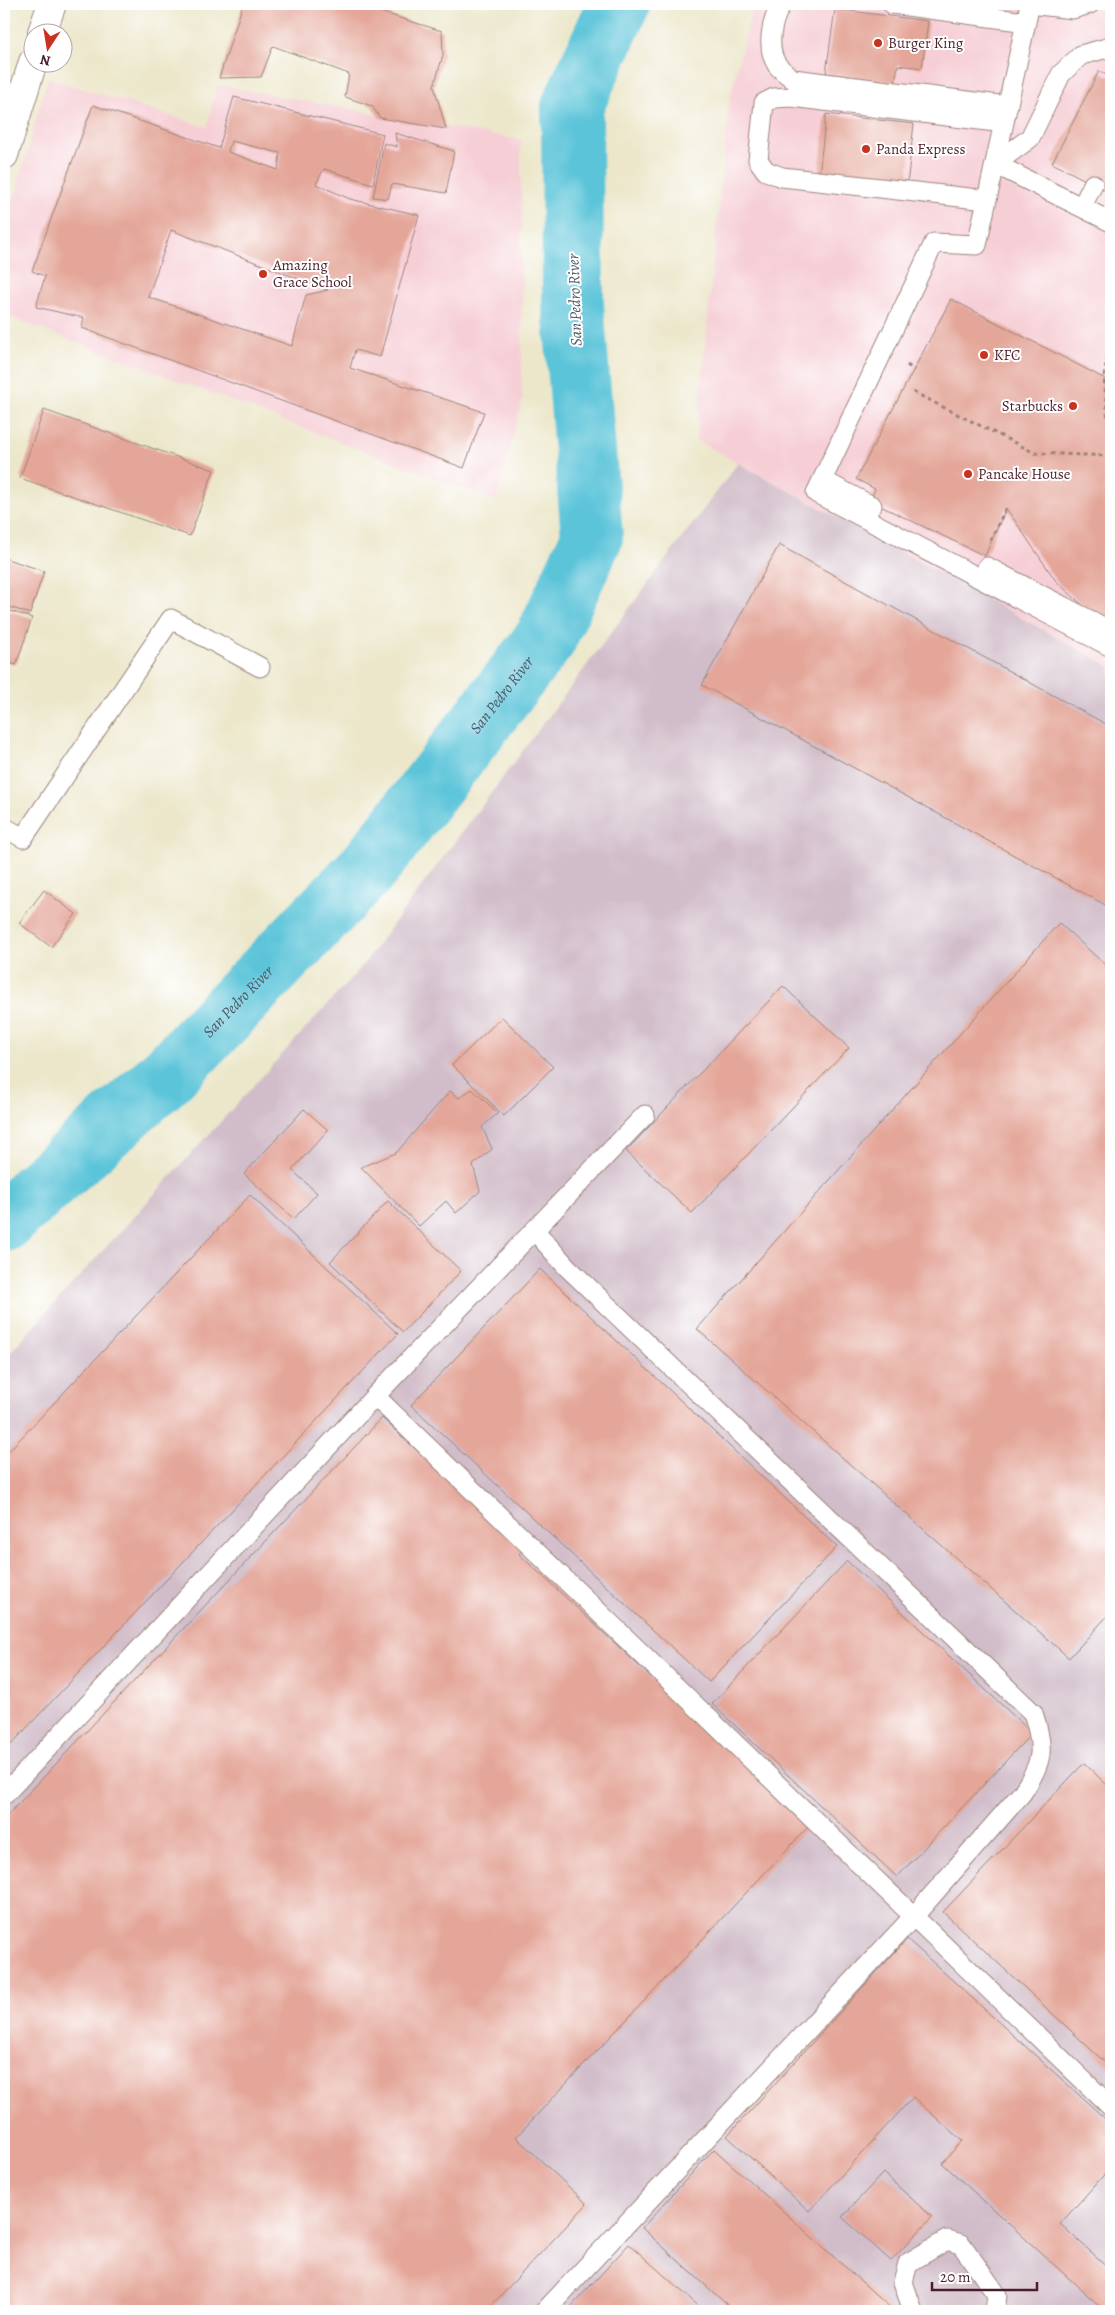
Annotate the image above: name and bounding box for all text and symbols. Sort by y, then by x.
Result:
north arrow [22,22,72,72]
place label: Burger King [888,33,964,53]
marker: Burger King [872,37,884,49]
text: N [38,50,52,71]
place label: Panda Express [876,139,965,159]
marker: Panda Express [860,143,872,155]
water label: San Pedro River [562,253,588,347]
place label: Amazing Grace School [272,255,352,292]
marker: Amazing Grace School [257,268,269,280]
place label: KFC [994,345,1020,365]
marker: KFC [978,349,990,361]
place label: Starbucks [1002,396,1063,416]
marker: Starbucks [1067,400,1079,412]
place label: Pancake House [978,464,1071,484]
marker: Pancake House [962,468,974,480]
water label: San Pedro River [465,651,539,739]
water label: San Pedro River [198,961,279,1043]
scale bar [932,2260,1038,2292]
text: 20 m [940,2267,971,2287]

